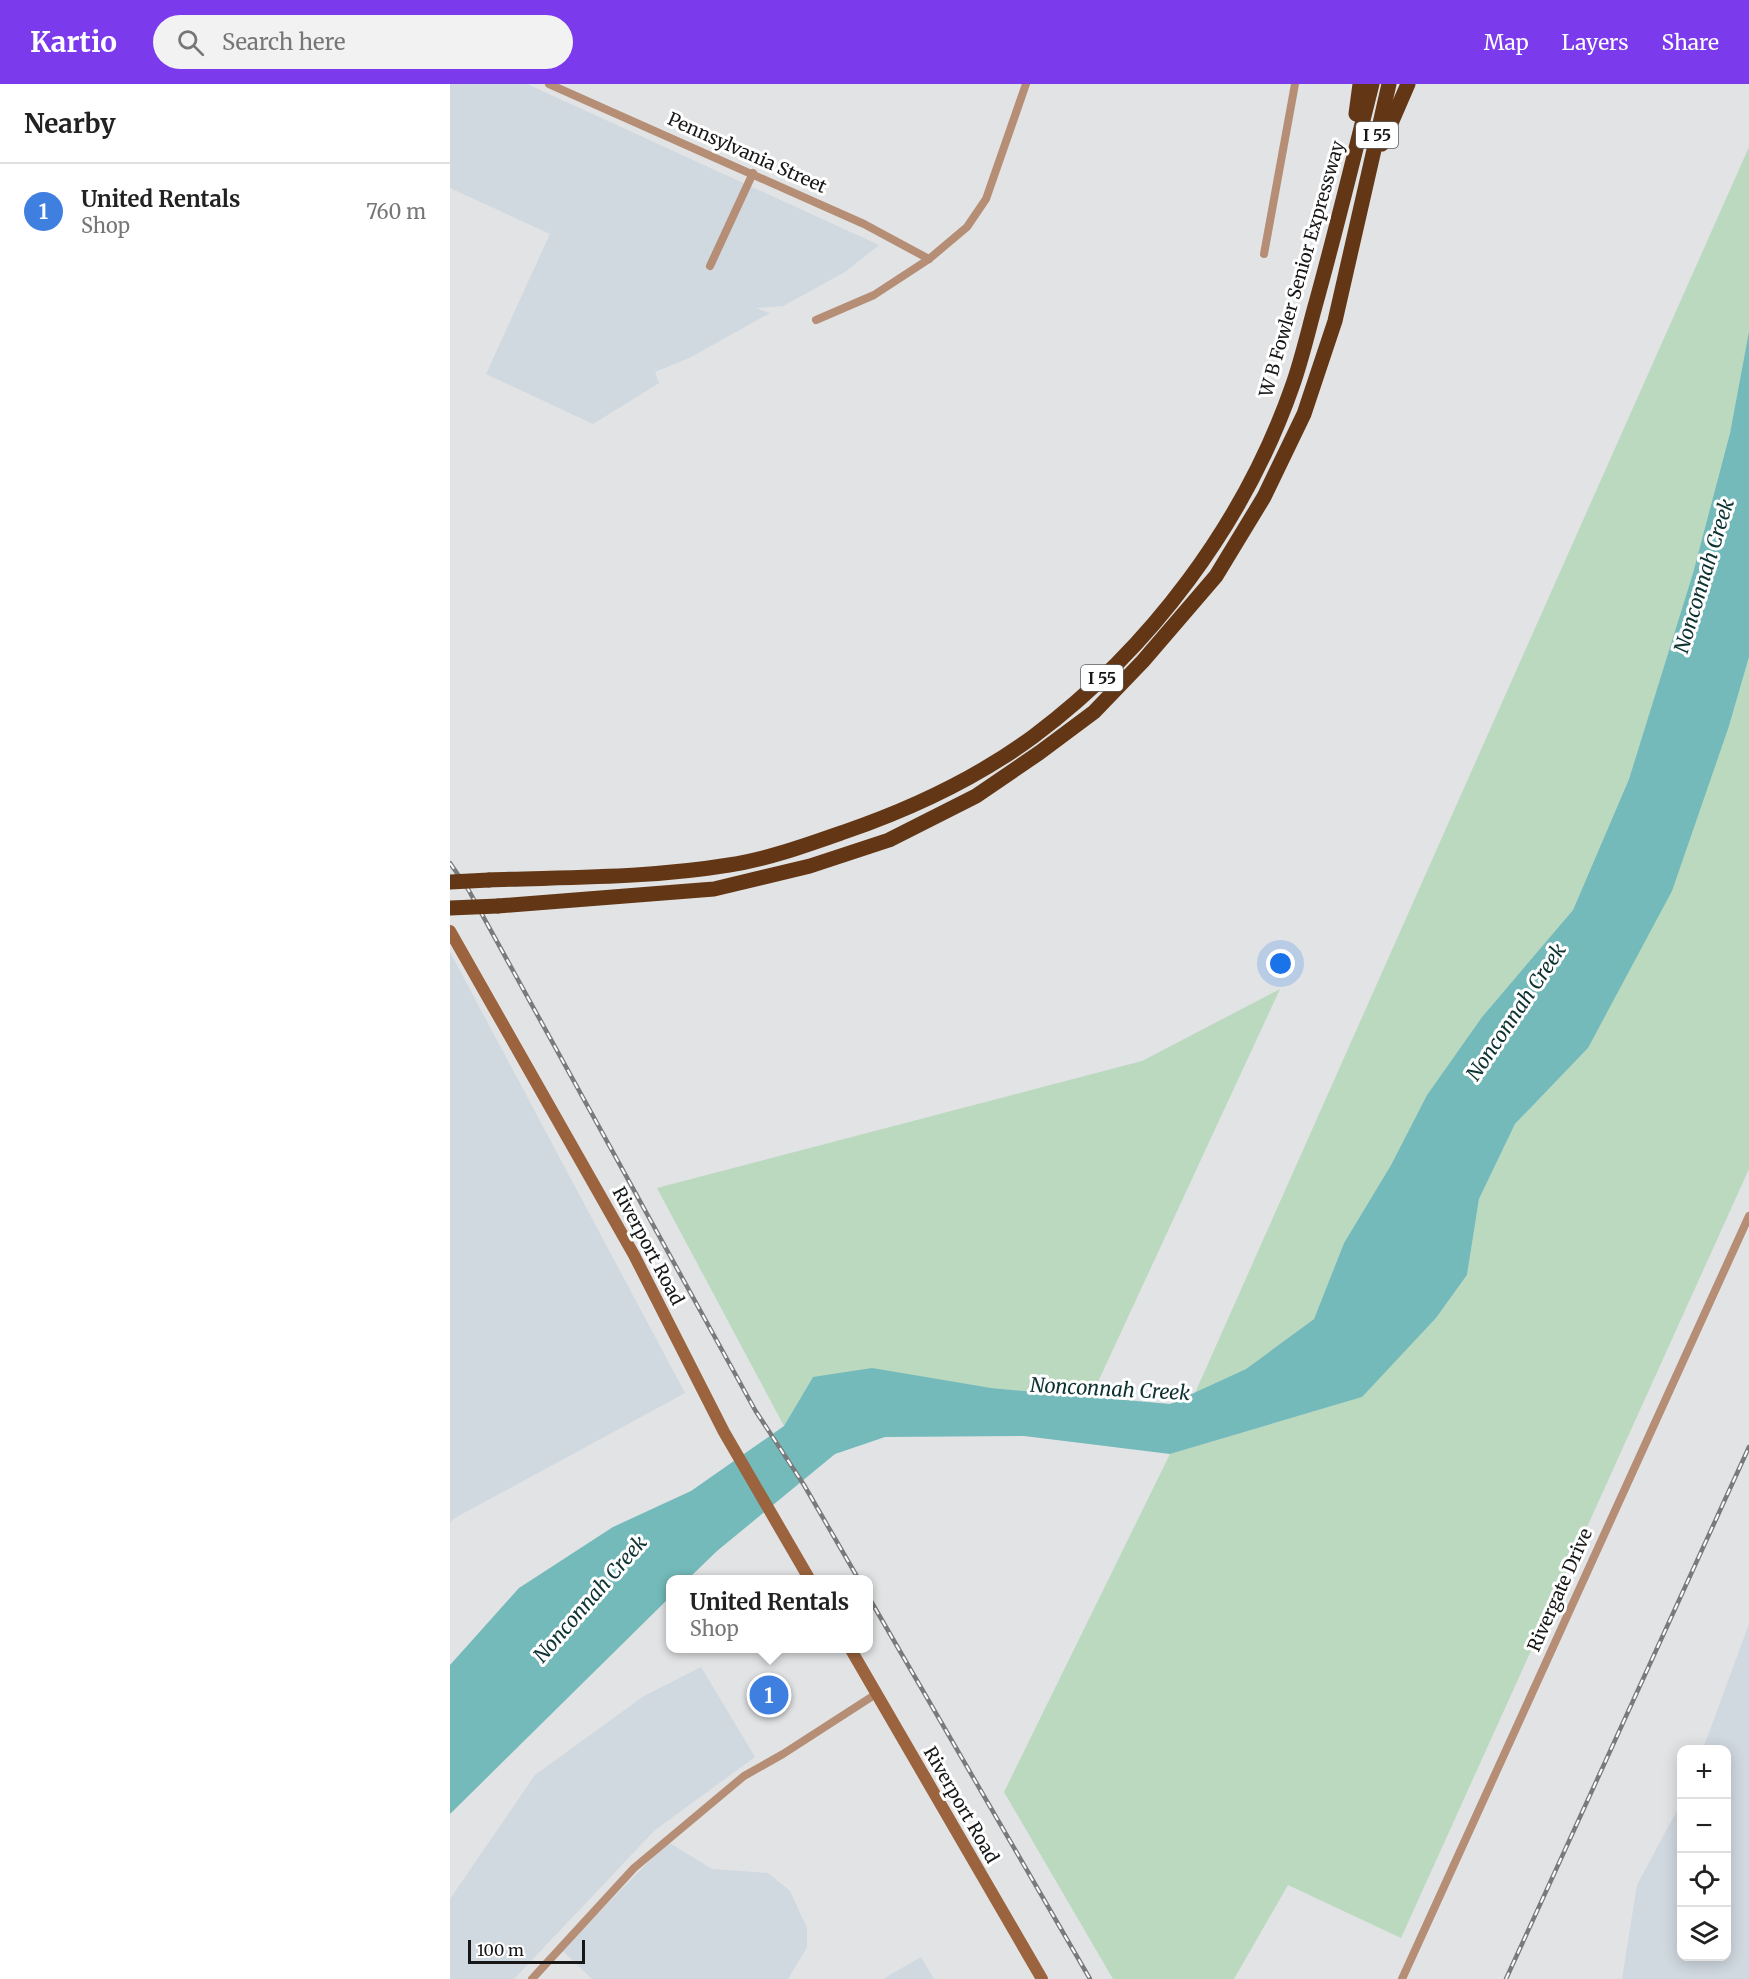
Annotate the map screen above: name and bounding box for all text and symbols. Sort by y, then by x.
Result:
search box [153,15,573,69]
text: Kartio [30,24,117,60]
icon: search [174,26,207,59]
text: Search here [222,28,345,56]
text: Map [1484,29,1529,56]
text: Layers [1562,29,1629,56]
text: Share [1662,29,1719,56]
text: Nearby [24,107,116,140]
street label: Pennsylvania Street [664,107,830,198]
road number: I 55 [1356,122,1398,148]
street label: W B Fowler Senior Expressway [1254,138,1349,401]
text: United Rentals [81,185,240,213]
text: 1 [39,199,48,224]
text: 760 m [366,199,426,224]
text: Shop [81,213,130,238]
water label: Nonconnah Creek [1668,496,1739,656]
road number: I 55 [1081,665,1123,691]
water label: Nonconnah Creek [1460,938,1571,1085]
your location [1266,949,1295,978]
street label: Riverport Road [608,1183,689,1309]
water label: Nonconnah Creek [1029,1372,1191,1405]
street label: Rivergate Drive [1522,1524,1597,1655]
water label: Nonconnah Creek [528,1530,652,1667]
popup [666,1575,873,1653]
text: United Rentals [690,1588,849,1616]
text: Shop [690,1616,739,1641]
pin: 1 [750,1672,788,1718]
street label: Riverport Road [919,1742,1004,1867]
map controls [1677,1745,1731,1961]
button: + [1677,1745,1731,1799]
button: − [1677,1799,1731,1853]
button: locate [1677,1853,1731,1907]
button: layers [1677,1907,1731,1961]
scale bar [468,1937,585,1964]
text: 100 m [477,1940,524,1960]

